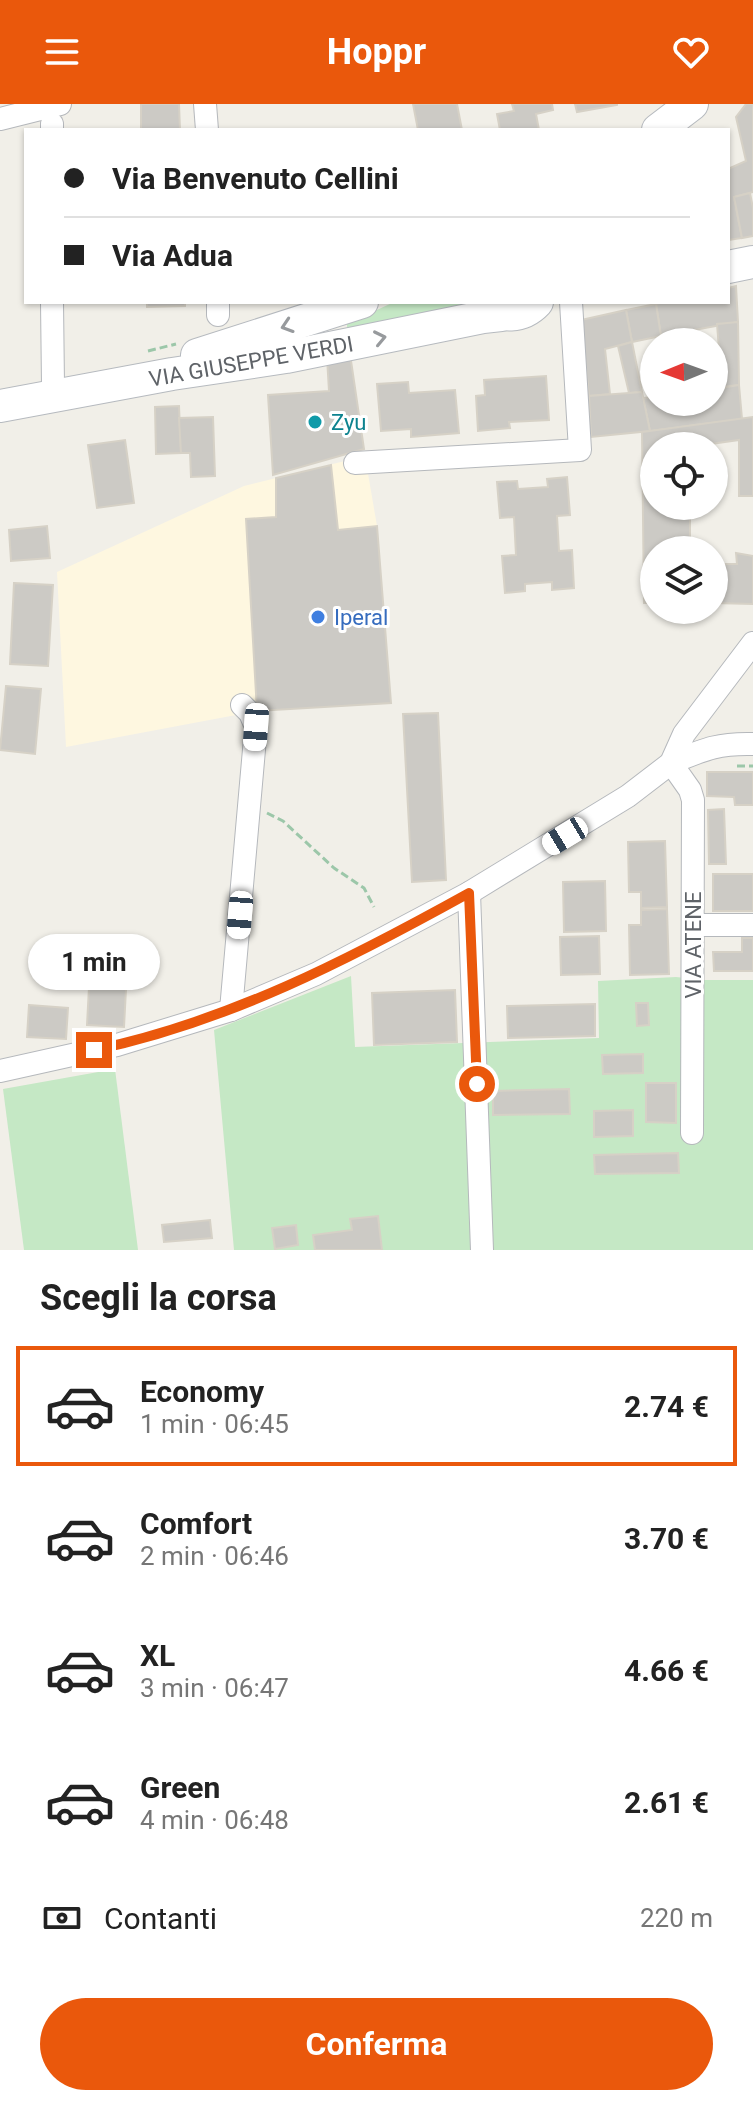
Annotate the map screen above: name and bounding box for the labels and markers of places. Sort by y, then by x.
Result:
place label: Zyu [331,410,366,435]
marker: Zyu [306,413,324,431]
place label: Iperal [334,605,388,630]
marker: Iperal [309,608,327,626]

